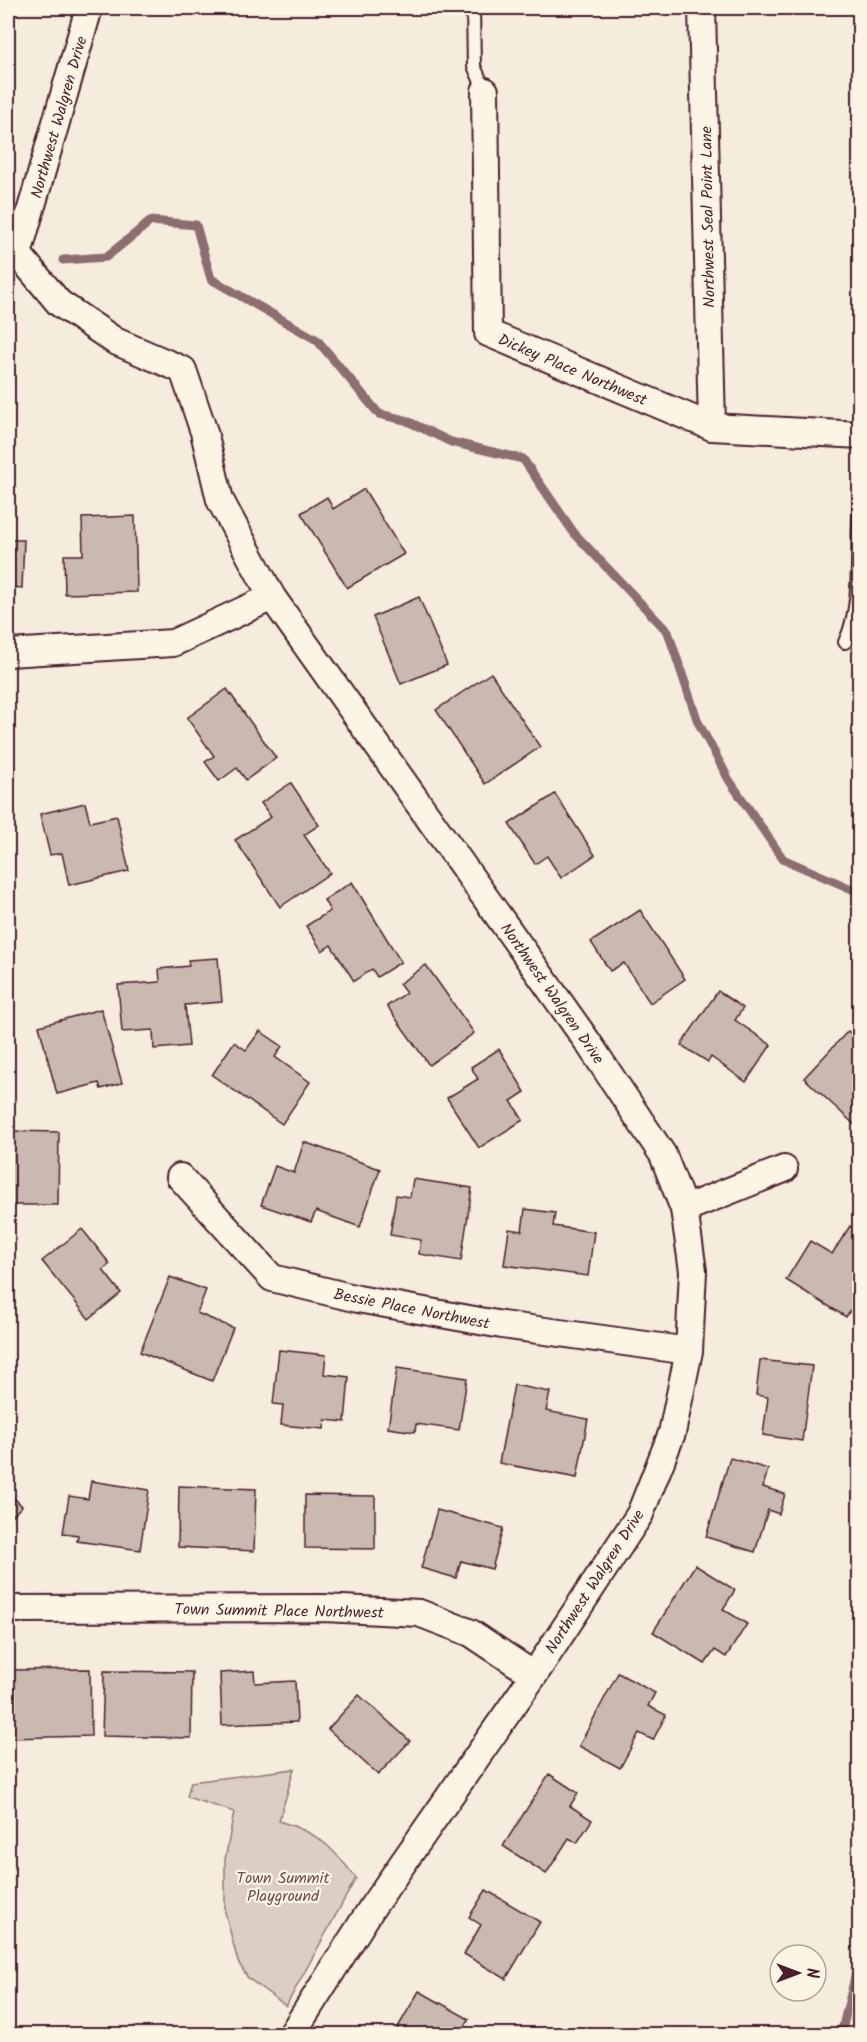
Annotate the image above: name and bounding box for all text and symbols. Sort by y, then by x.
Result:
street label: Northwest Walgren Drive [24,33,95,202]
street label: Northwest Seal Point Lane [694,126,723,308]
street label: Dickey Place Northwest [494,328,652,413]
street label: Northwest Walgren Drive [493,918,610,1070]
street label: Bessie Place Northwest [332,1282,493,1337]
street label: Northwest Walgren Drive [539,1505,651,1659]
street label: Town Summit Place Northwest [174,1597,385,1626]
park label: Town Summit Playground [236,1866,330,1909]
north arrow [768,1943,828,2003]
text: N [799,1968,824,1978]

